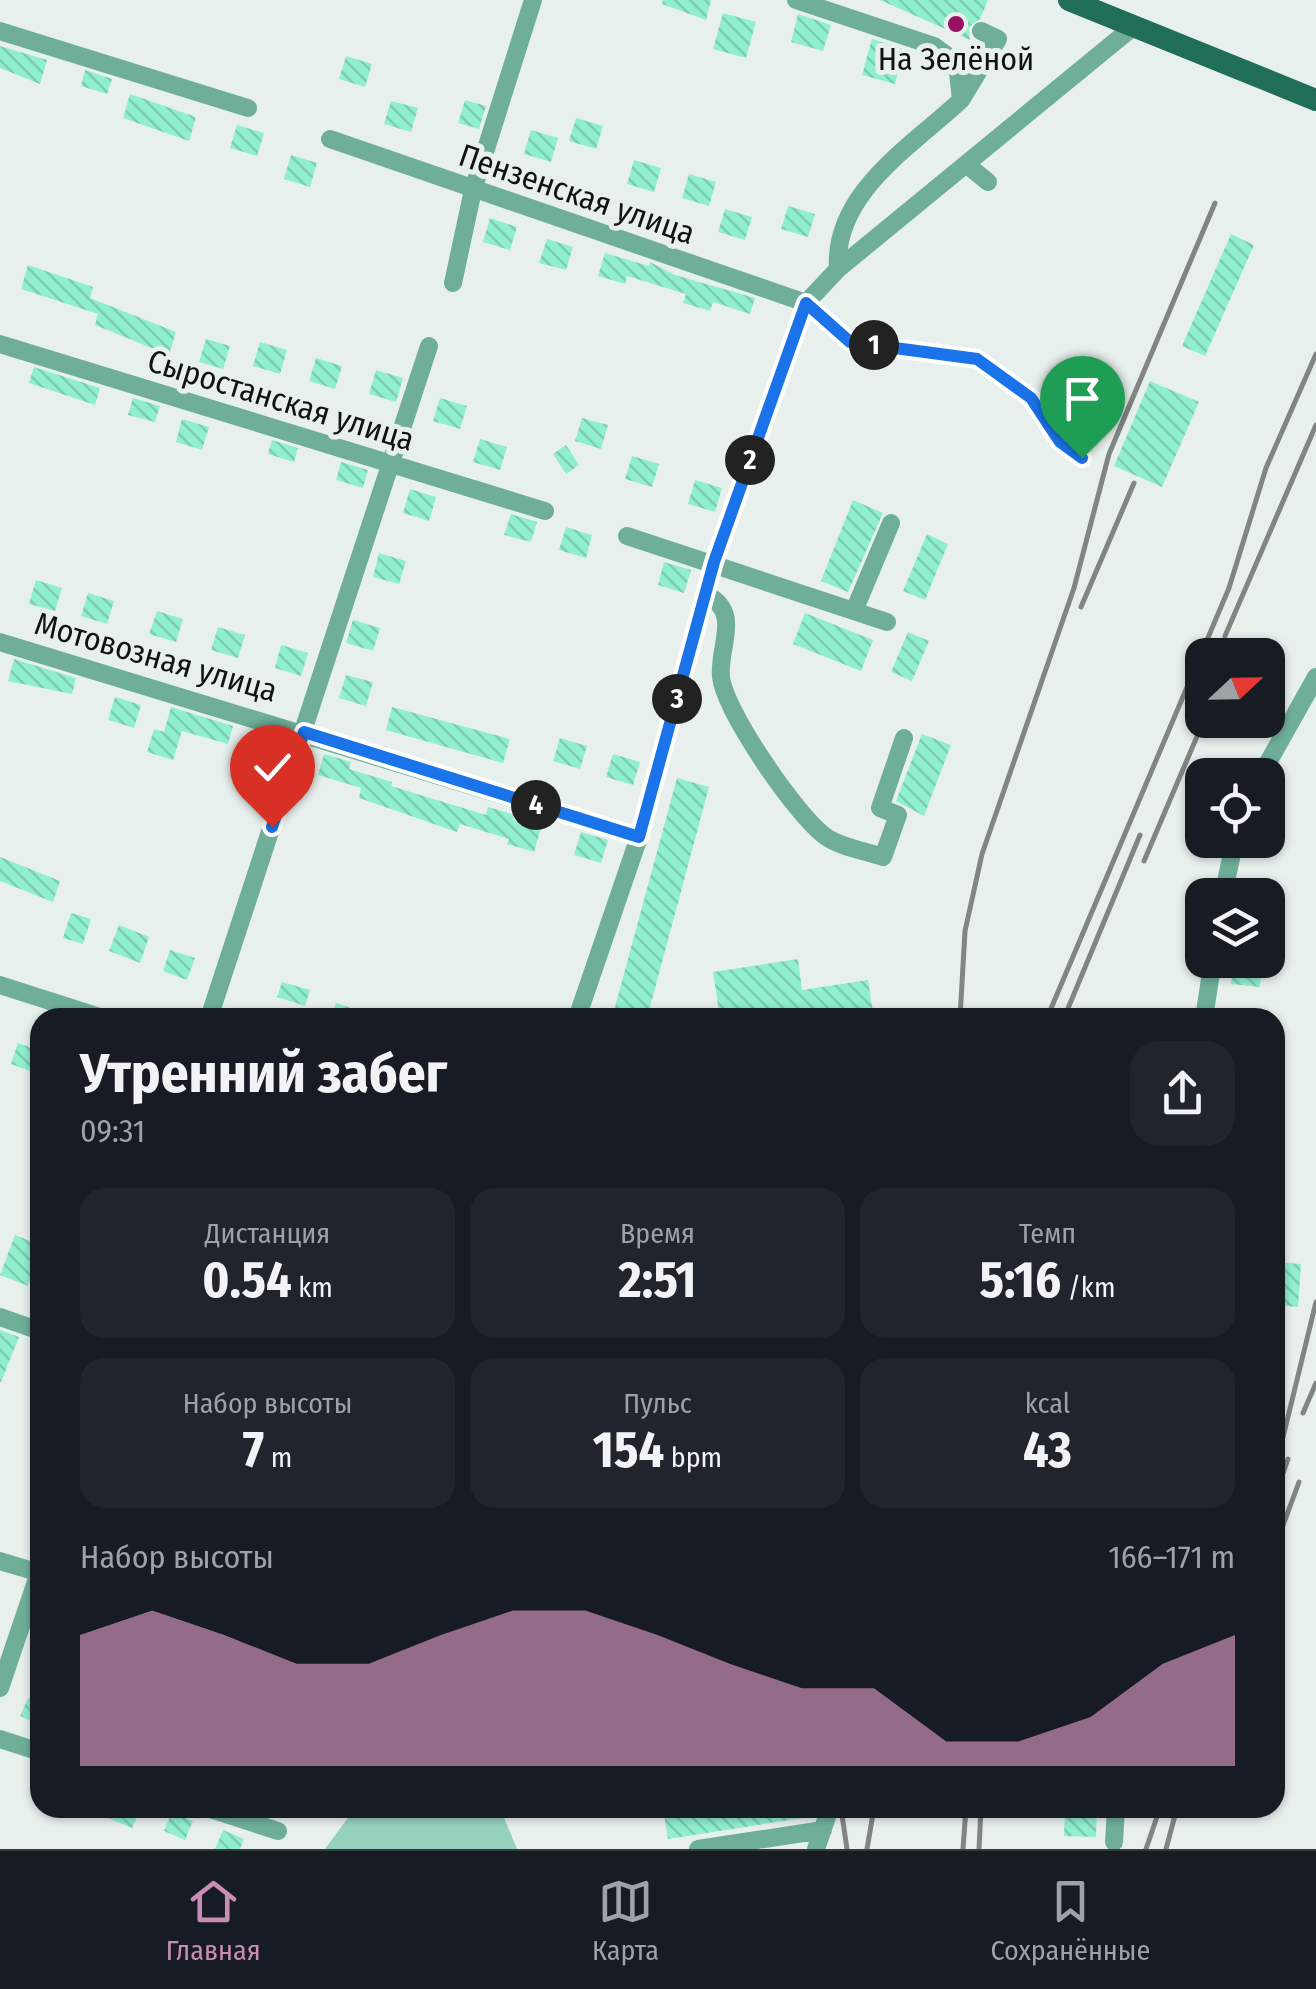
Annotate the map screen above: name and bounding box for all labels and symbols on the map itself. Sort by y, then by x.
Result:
marker: На Зелёной [945,13,967,35]
place label: На Зелёной [878,40,1034,78]
street label: Пензенская улица [454,136,700,252]
pin: 1 [849,320,899,370]
street label: Сыростанская улица [143,341,419,459]
pin [1040,356,1125,459]
pin: 2 [725,435,775,485]
street label: Мотовозная улица [30,604,282,710]
north arrow [1185,638,1285,738]
pin: 3 [652,674,702,724]
pin [230,725,315,828]
pin: 4 [511,780,561,830]

